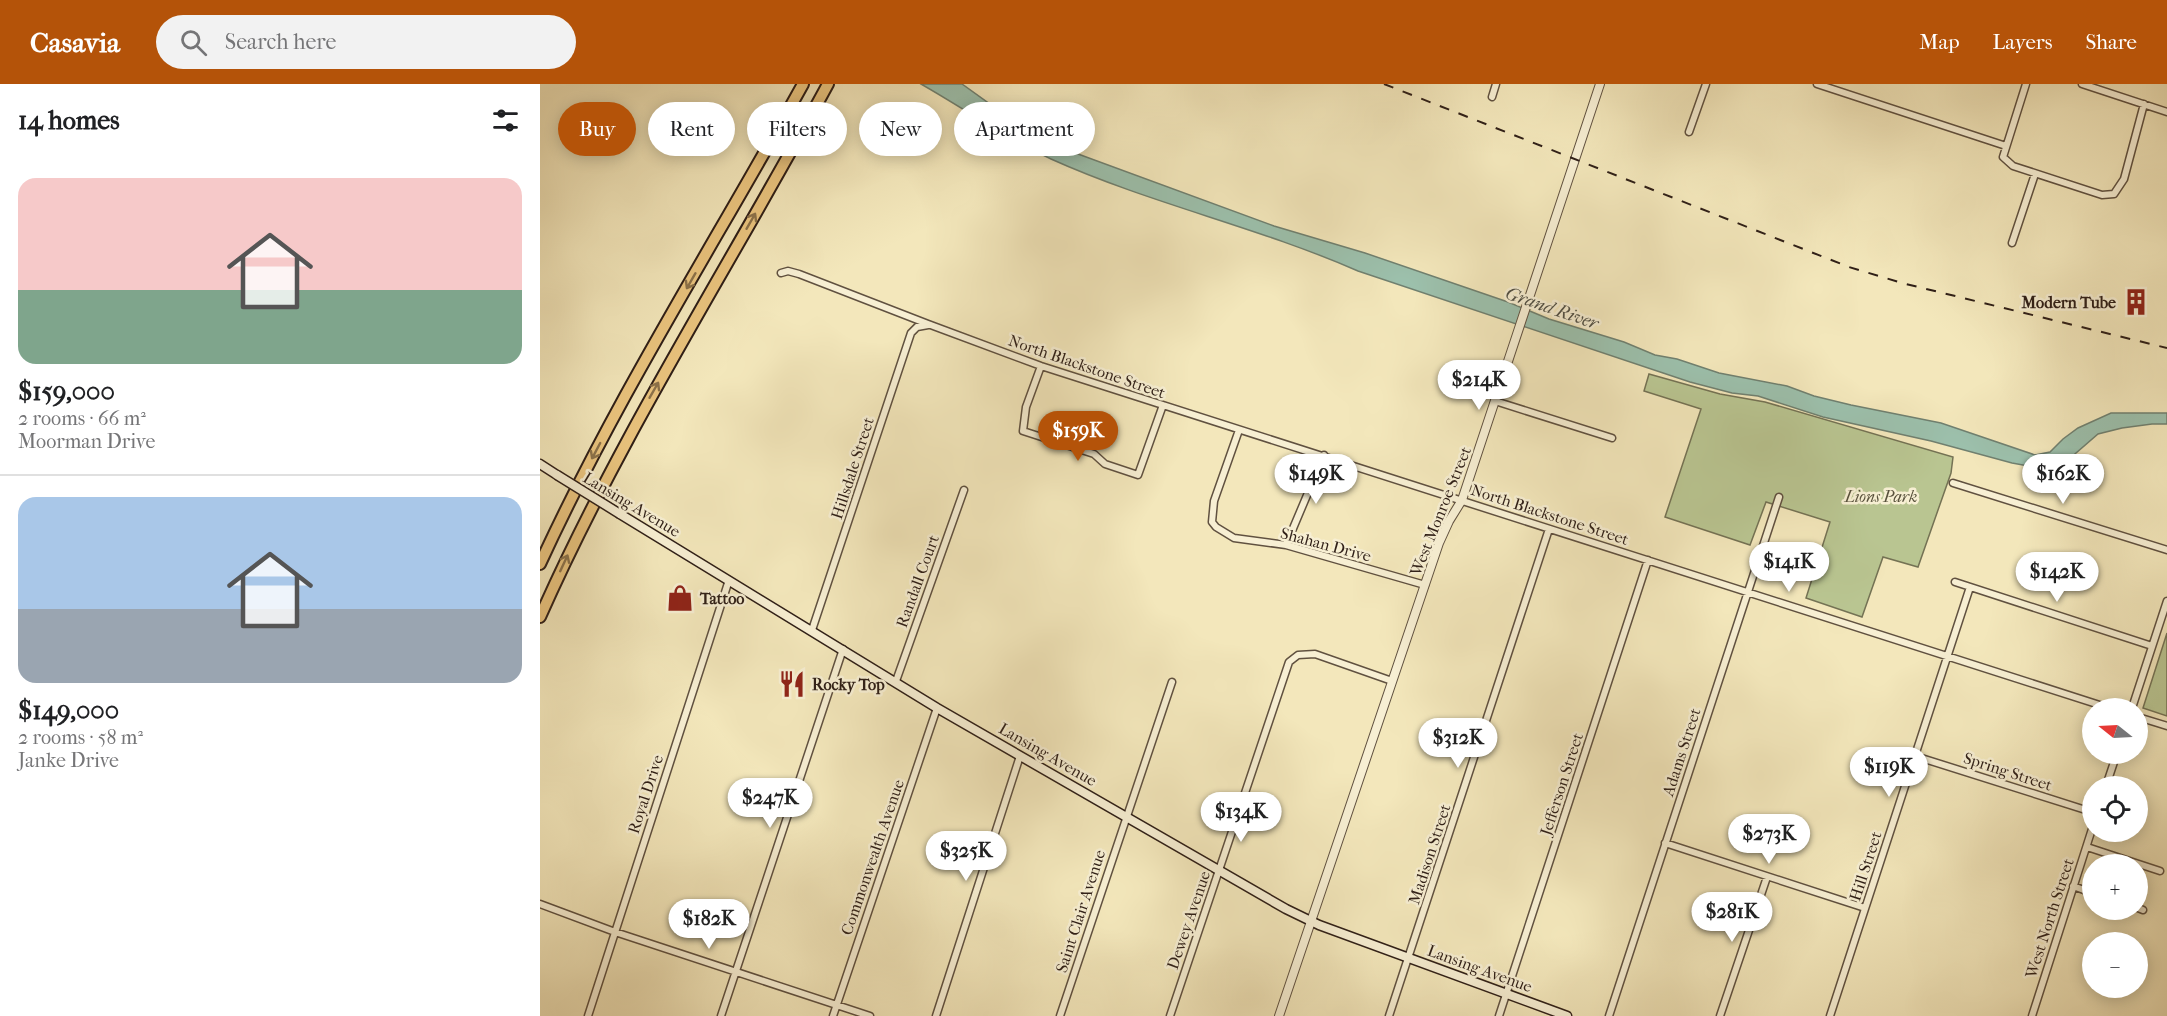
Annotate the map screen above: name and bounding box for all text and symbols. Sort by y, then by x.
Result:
search box [156,15,576,69]
text: Casavia [30,26,120,59]
icon: search [177,26,210,59]
text: Search here [225,29,336,55]
text: Map [1919,30,1960,54]
text: Layers [1993,30,2052,54]
text: Share [2085,30,2137,54]
chip: Buy [558,102,636,156]
chip: Rent [648,102,735,156]
chip: Filters [747,102,847,156]
chip: New [859,102,942,156]
chip: Apartment [954,102,1095,156]
icon: filters [489,104,522,137]
text: 14 homes [18,105,120,136]
one-way arrow [745,213,757,230]
icon: home [216,217,324,325]
one-way arrow [685,272,697,289]
water label: Grand River [1503,283,1603,335]
building icon: Modern Tube [2121,287,2151,317]
place label: Modern Tube [2021,293,2116,312]
street label: North Blackstone Street [1006,331,1168,402]
pin: $214K [1437,360,1521,411]
text: $214K [1452,368,1506,391]
text: $159,000 [18,376,115,407]
one-way arrow [649,382,660,400]
text: 2 rooms · 66 m² [18,407,146,430]
pin: $159K [1036,411,1120,462]
street label: Hillsdale Street [827,414,878,522]
text: $159K [1052,419,1104,442]
text: Moorman Drive [18,430,155,453]
one-way arrow [590,442,602,459]
street label: West Monroe Street [1405,444,1475,580]
pin: $149K [1274,454,1358,505]
pin: $162K [2021,454,2105,505]
text: $149K [1289,462,1343,485]
text: $162K [2036,462,2090,485]
street label: Lansing Avenue [580,468,684,541]
street label: North Blackstone Street [1469,480,1631,549]
park label: Lions Park [1844,487,1917,506]
street label: Shahan Drive [1279,523,1373,566]
street label: Randall Court [892,532,943,630]
icon: home [216,536,324,644]
pin: $141K [1747,542,1831,593]
text: $141K [1763,550,1815,573]
pin: $142K [2015,552,2099,603]
one-way arrow [559,555,571,573]
text: $142K [2030,560,2084,583]
shop icon: Tattoo [665,583,695,613]
place label: Tattoo [699,589,744,608]
restaurant icon: Rocky Top [777,669,807,699]
place label: Rocky Top [812,675,885,695]
text: $149,000 [18,695,119,726]
north arrow [2082,698,2148,764]
map controls [2082,698,2148,998]
street label: Adams Street [1658,706,1705,799]
pin: $312K [1416,718,1500,769]
street label: Lansing Avenue [995,719,1100,790]
text: 2 rooms · 58 m² [18,726,143,749]
text: $312K [1432,726,1484,749]
street label: Jefferson Street [1535,730,1587,840]
pin: $119K [1847,747,1931,798]
street label: Spring Street [1961,748,2055,795]
text: Janke Drive [18,749,119,772]
street label: Royal Drive [624,752,667,836]
text: $119K [1864,755,1914,778]
button: locate [2082,776,2148,842]
street label: Commonwealth Avenue [837,777,908,937]
pin: $247K [728,778,812,829]
text: $247K [742,786,798,809]
pin: $134K [1199,792,1283,843]
text: $134K [1215,800,1267,823]
street label: Madison Street [1404,801,1455,907]
pin: $273K [1727,814,1811,865]
text: $273K [1742,822,1796,845]
street label: Hill Street [1845,829,1886,903]
pin: $325K [924,831,1008,882]
text: $325K [940,839,992,862]
street label: Saint Clair Avenue [1052,847,1109,975]
button: + [2082,854,2148,920]
street label: West North Street [2021,856,2078,981]
street label: Dewey Avenue [1163,868,1214,972]
pin: $281K [1690,892,1774,943]
pin: $182K [667,899,751,950]
text: $281K [1705,900,1759,923]
text: $182K [682,907,736,930]
button: − [2082,932,2148,998]
street label: Lansing Avenue [1425,941,1535,996]

